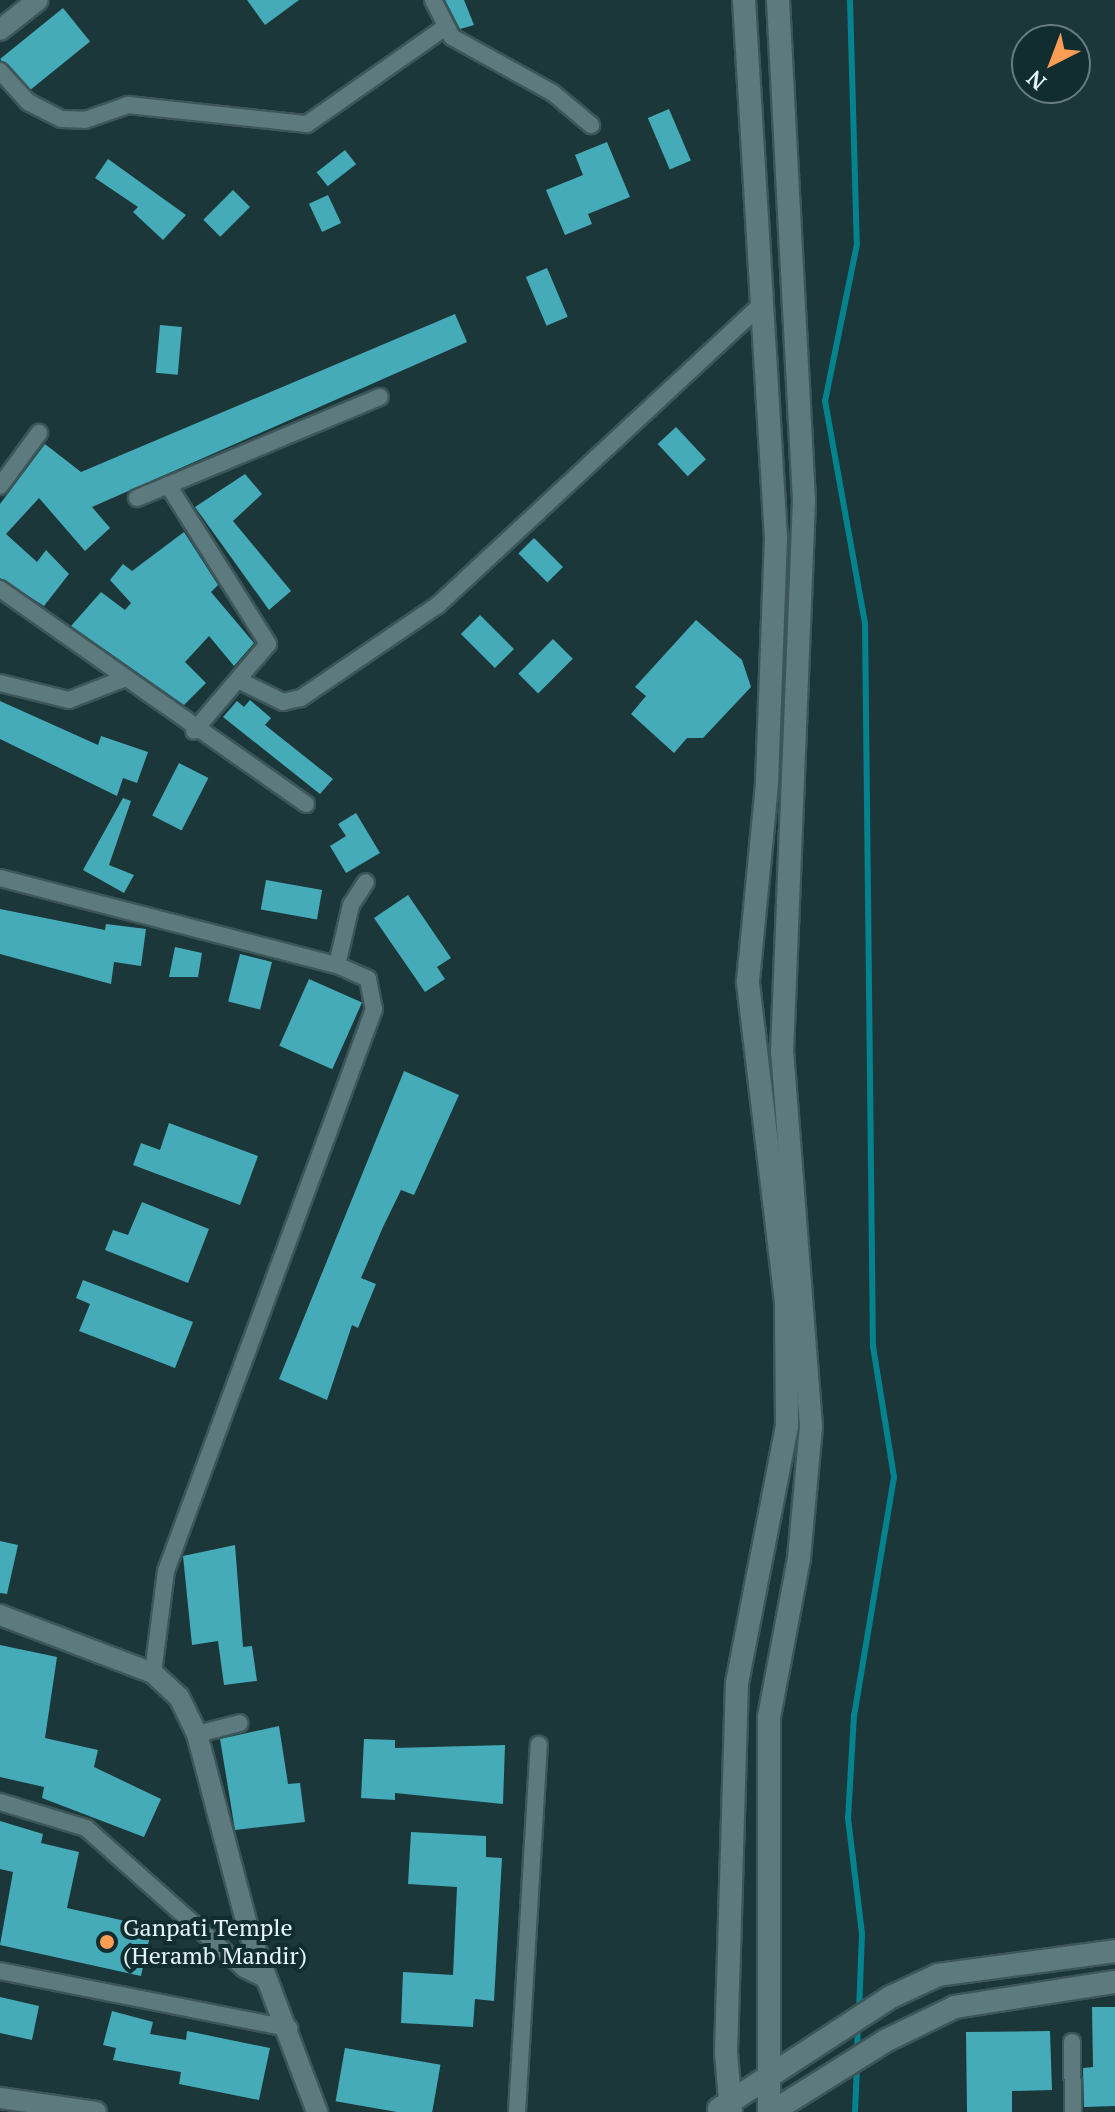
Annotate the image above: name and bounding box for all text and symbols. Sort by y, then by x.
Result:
north arrow [1011,24,1091,104]
text: N [1020,64,1052,97]
place label: Ganpati Temple (Heramb Mandir) [123,1914,307,1970]
marker: Ganpati Temple (Heramb Mandir) [98,1933,116,1951]

